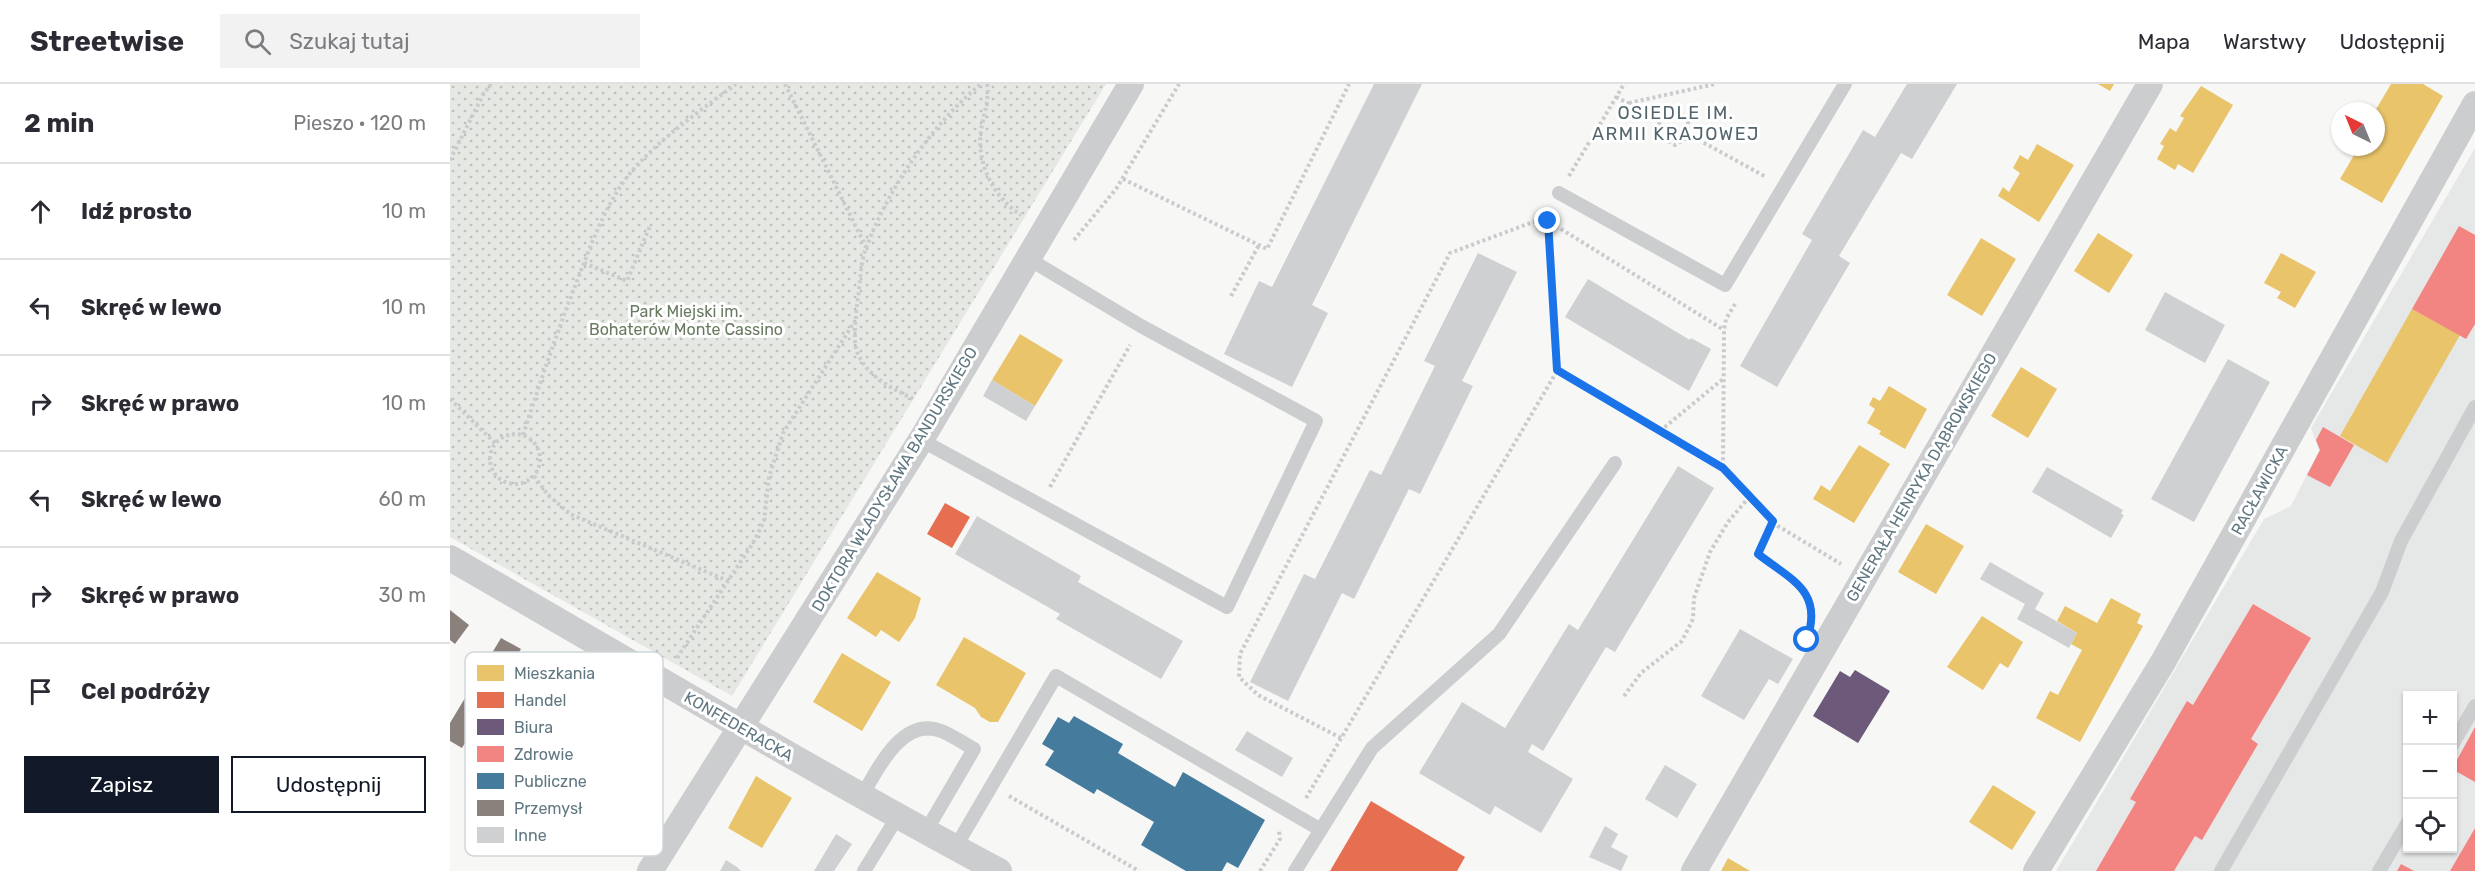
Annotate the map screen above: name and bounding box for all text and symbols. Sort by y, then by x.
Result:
search box [220,14,640,68]
text: Streetwise [30,25,184,58]
icon: search [241,25,274,58]
text: Szukaj tutaj [289,28,410,55]
text: Mapa [2138,29,2190,54]
text: Warstwy [2223,29,2306,54]
text: Udostępnij [2339,29,2445,54]
district label: OSIEDLE IM. ARMII KRAJOWEJ [1592,102,1760,145]
north arrow [2331,102,2385,156]
text: 2 min [24,108,94,139]
text: Pieszo · 120 m [293,111,426,135]
icon: ahead [24,195,57,228]
text: Idź prosto [81,198,192,225]
text: 10 m [382,199,426,223]
route end [1534,207,1560,233]
icon: left [24,291,57,324]
text: Skręć w lewo [81,294,222,321]
text: 10 m [382,295,426,319]
park label: Park Miejski im. Bohaterów Monte Cassino [589,302,783,339]
street label: DOKTORA WŁADYSŁAWA BANDURSKIEGO [808,344,981,615]
street label: GENERAŁA HENRYKA DĄBROWSKIEGO [1842,350,2001,605]
icon: right [24,387,57,420]
text: Skręć w prawo [81,390,239,417]
text: 10 m [382,391,426,415]
street label: RACŁAWICKA [2227,442,2292,538]
icon: left [24,483,57,516]
text: Skręć w lewo [81,486,222,513]
text: 60 m [379,487,426,511]
icon: right [24,579,57,612]
text: Skręć w prawo [81,582,239,609]
text: 30 m [379,583,426,607]
route start [1793,626,1819,652]
legend [465,652,663,856]
text: Mieszkania [514,664,595,683]
icon: arrive [24,675,57,708]
text: Cel podróży [81,678,210,705]
street label: KONFEDERACKA [681,688,797,765]
text: Handel [514,691,566,710]
map controls [2403,691,2457,853]
button: + [2403,691,2457,745]
text: Biura [514,718,553,737]
text: Zdrowie [514,745,573,764]
button: − [2403,745,2457,799]
button: Zapisz [24,756,219,813]
button: Udostępnij [231,756,426,813]
text: Publiczne [514,772,587,791]
text: Przemysł [514,799,583,818]
button: locate [2403,799,2457,853]
text: Inne [514,826,547,845]

